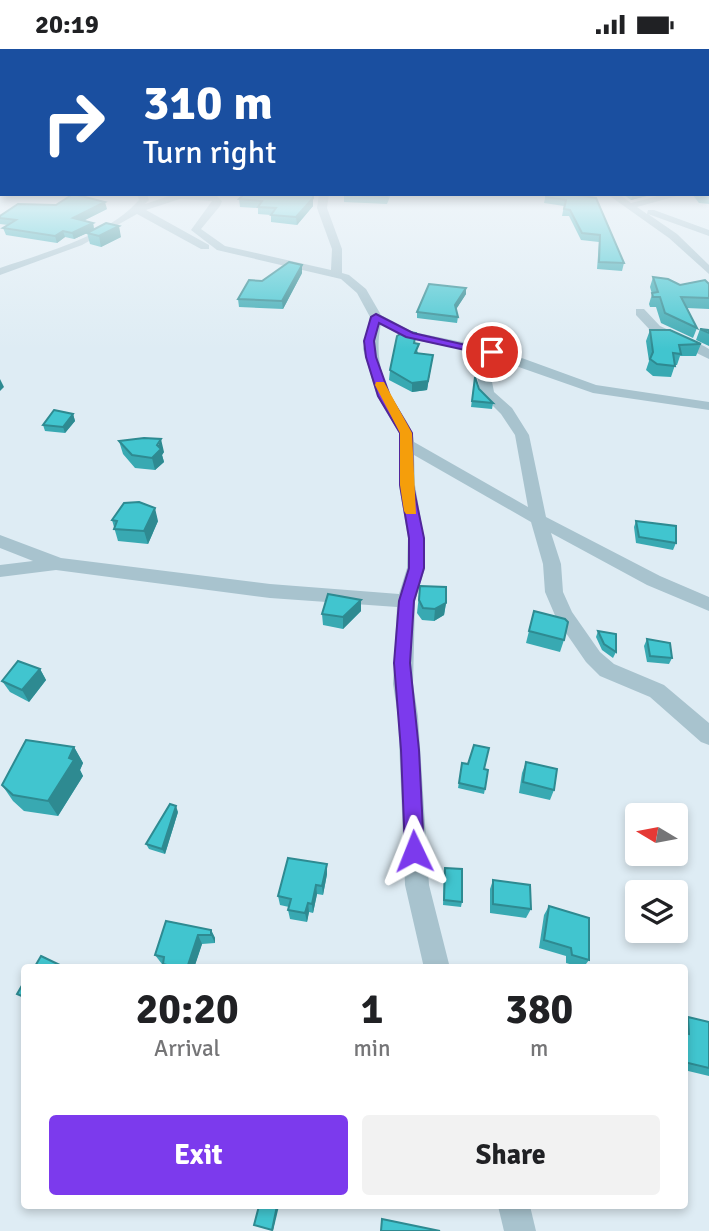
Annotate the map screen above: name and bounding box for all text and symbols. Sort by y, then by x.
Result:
text: 20:19 [35,9,99,41]
text: 310 m [143,73,273,133]
icon: right [28,77,119,168]
text: Turn right [143,133,276,172]
pin [462,322,522,382]
icon: arrive [473,333,511,371]
north arrow [625,803,688,866]
map controls [625,803,688,943]
position arrow [377,814,451,888]
button: layers [625,880,688,943]
text: 20:20 [136,984,239,1035]
text: 1 [361,984,383,1035]
text: 380 [505,984,573,1035]
text: Arrival [154,1034,220,1063]
text: min [353,1034,391,1063]
text: m [530,1034,548,1063]
button: Exit [49,1115,348,1195]
button: Share [362,1115,660,1195]

